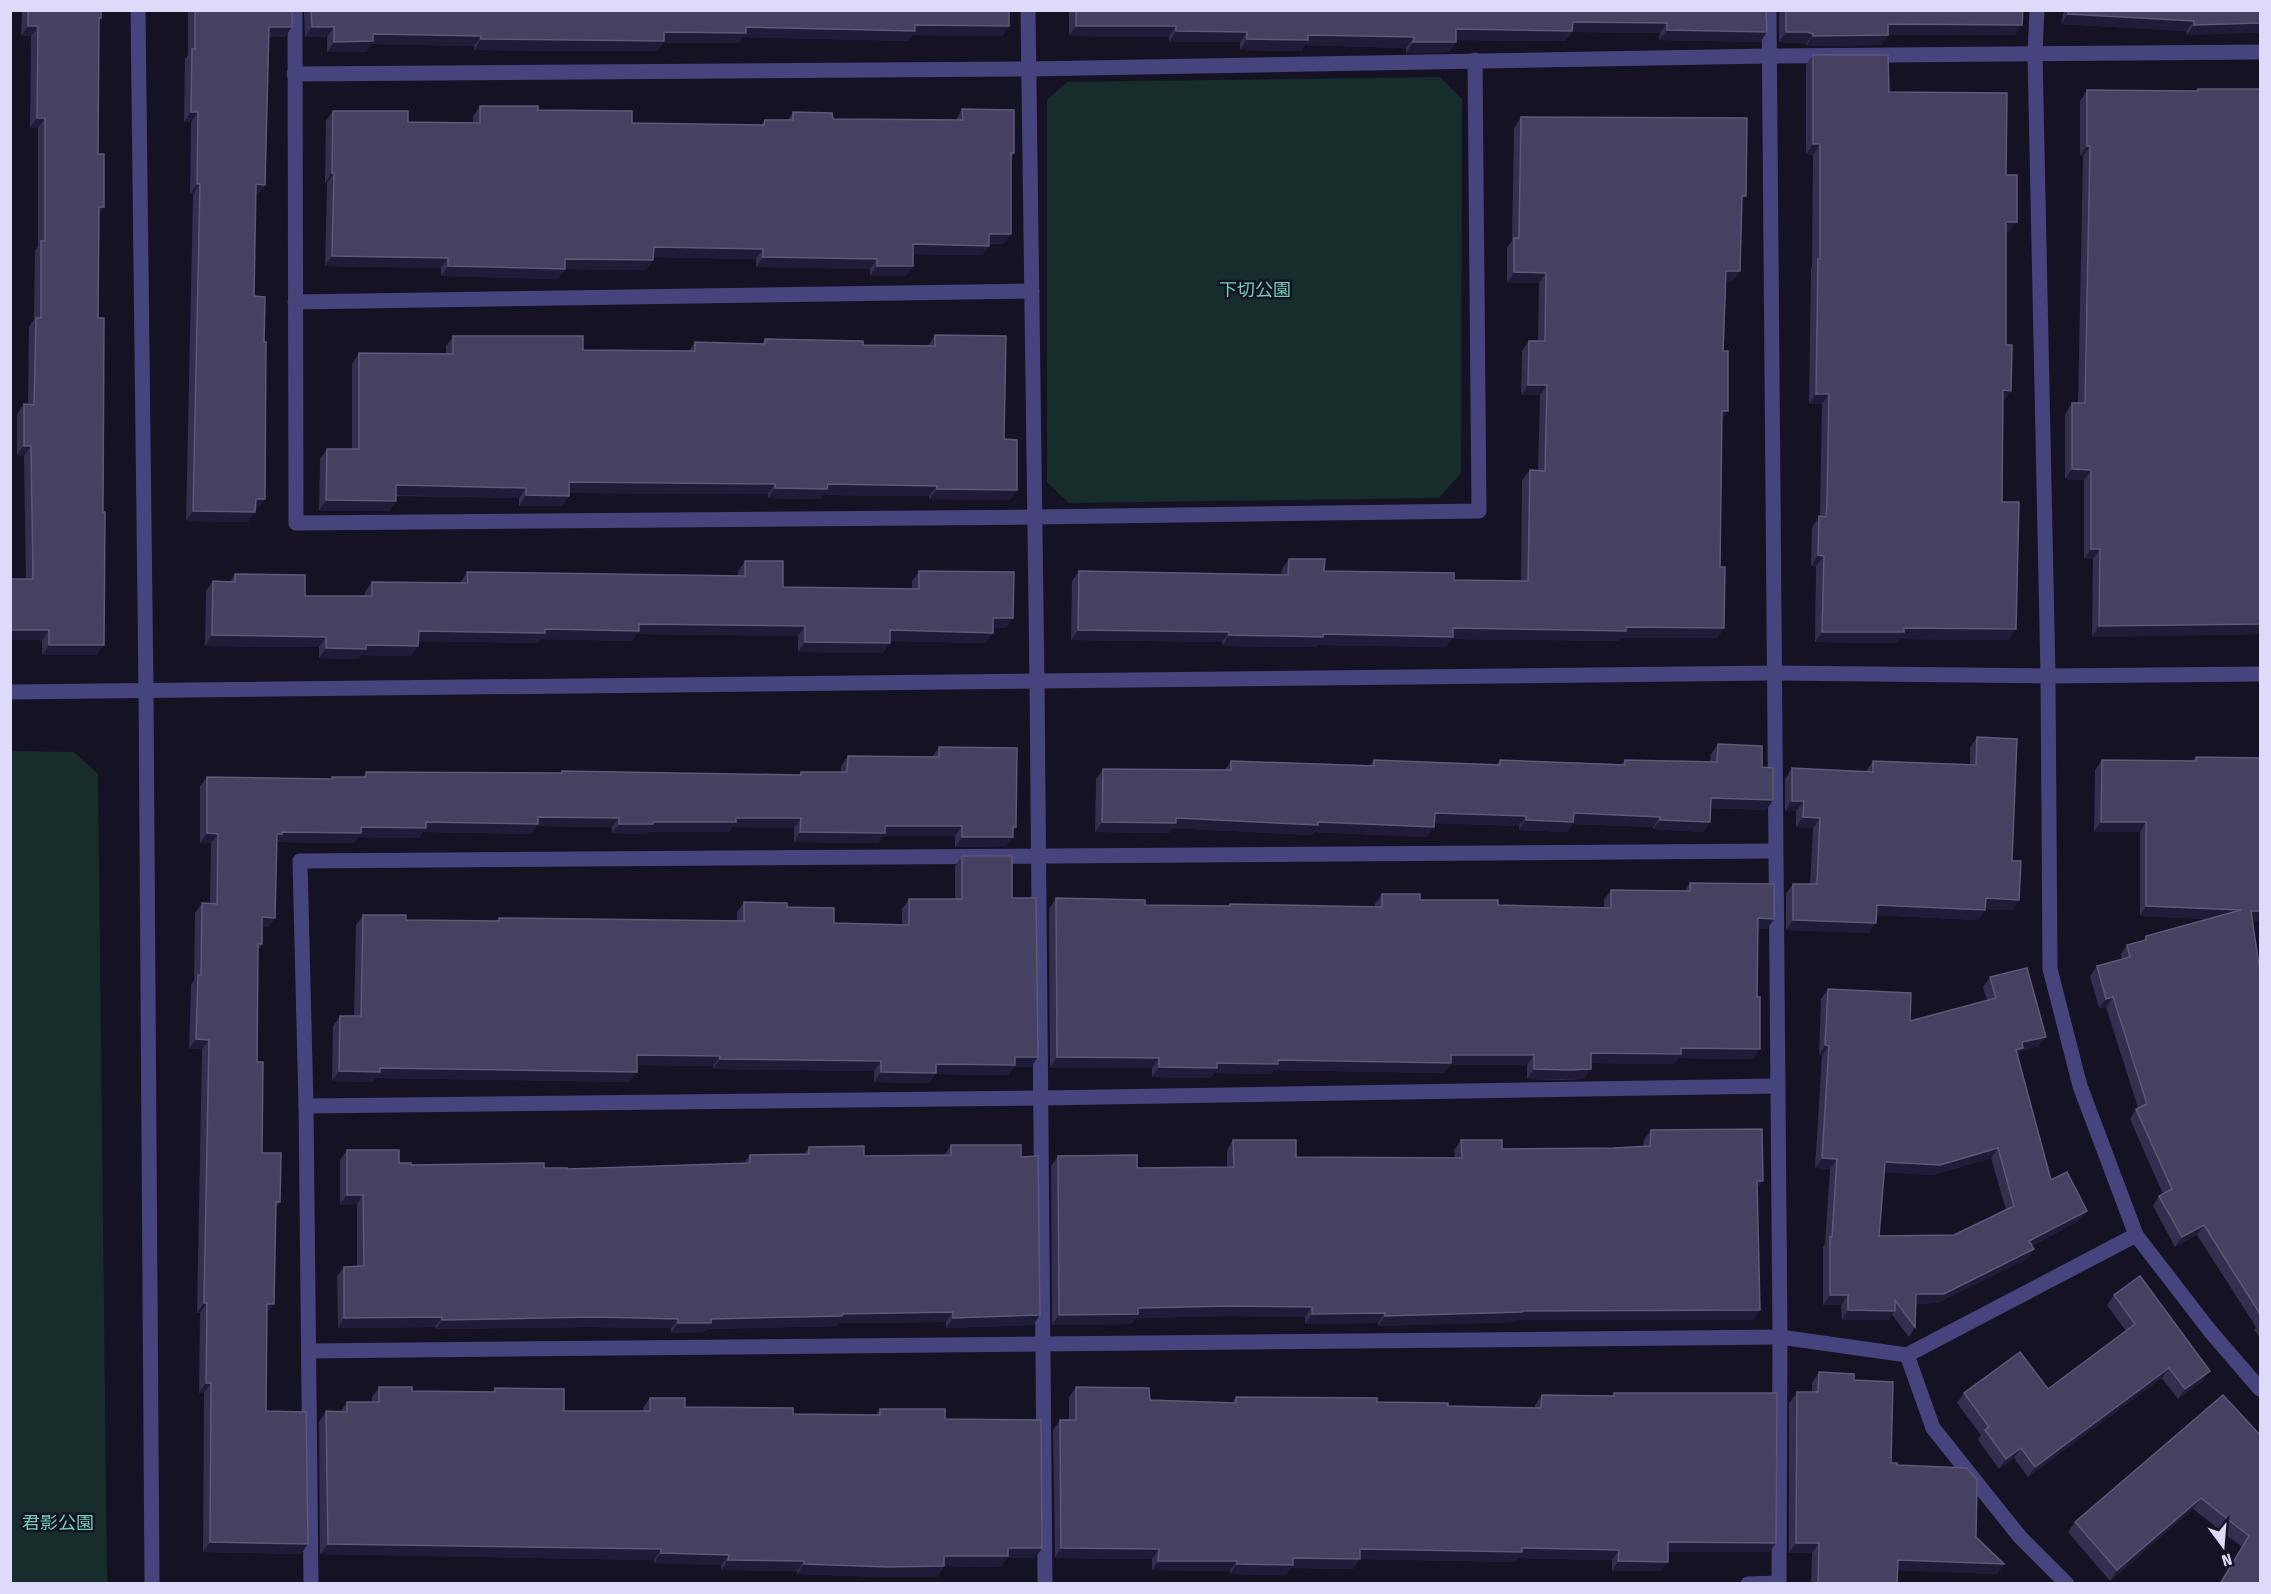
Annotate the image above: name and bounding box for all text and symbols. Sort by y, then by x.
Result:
park label: 下切公園 [1219,279,1291,301]
park label: 君影公園 [22,1512,94,1534]
north arrow [2193,1516,2253,1576]
text: N [2220,1549,2234,1570]

